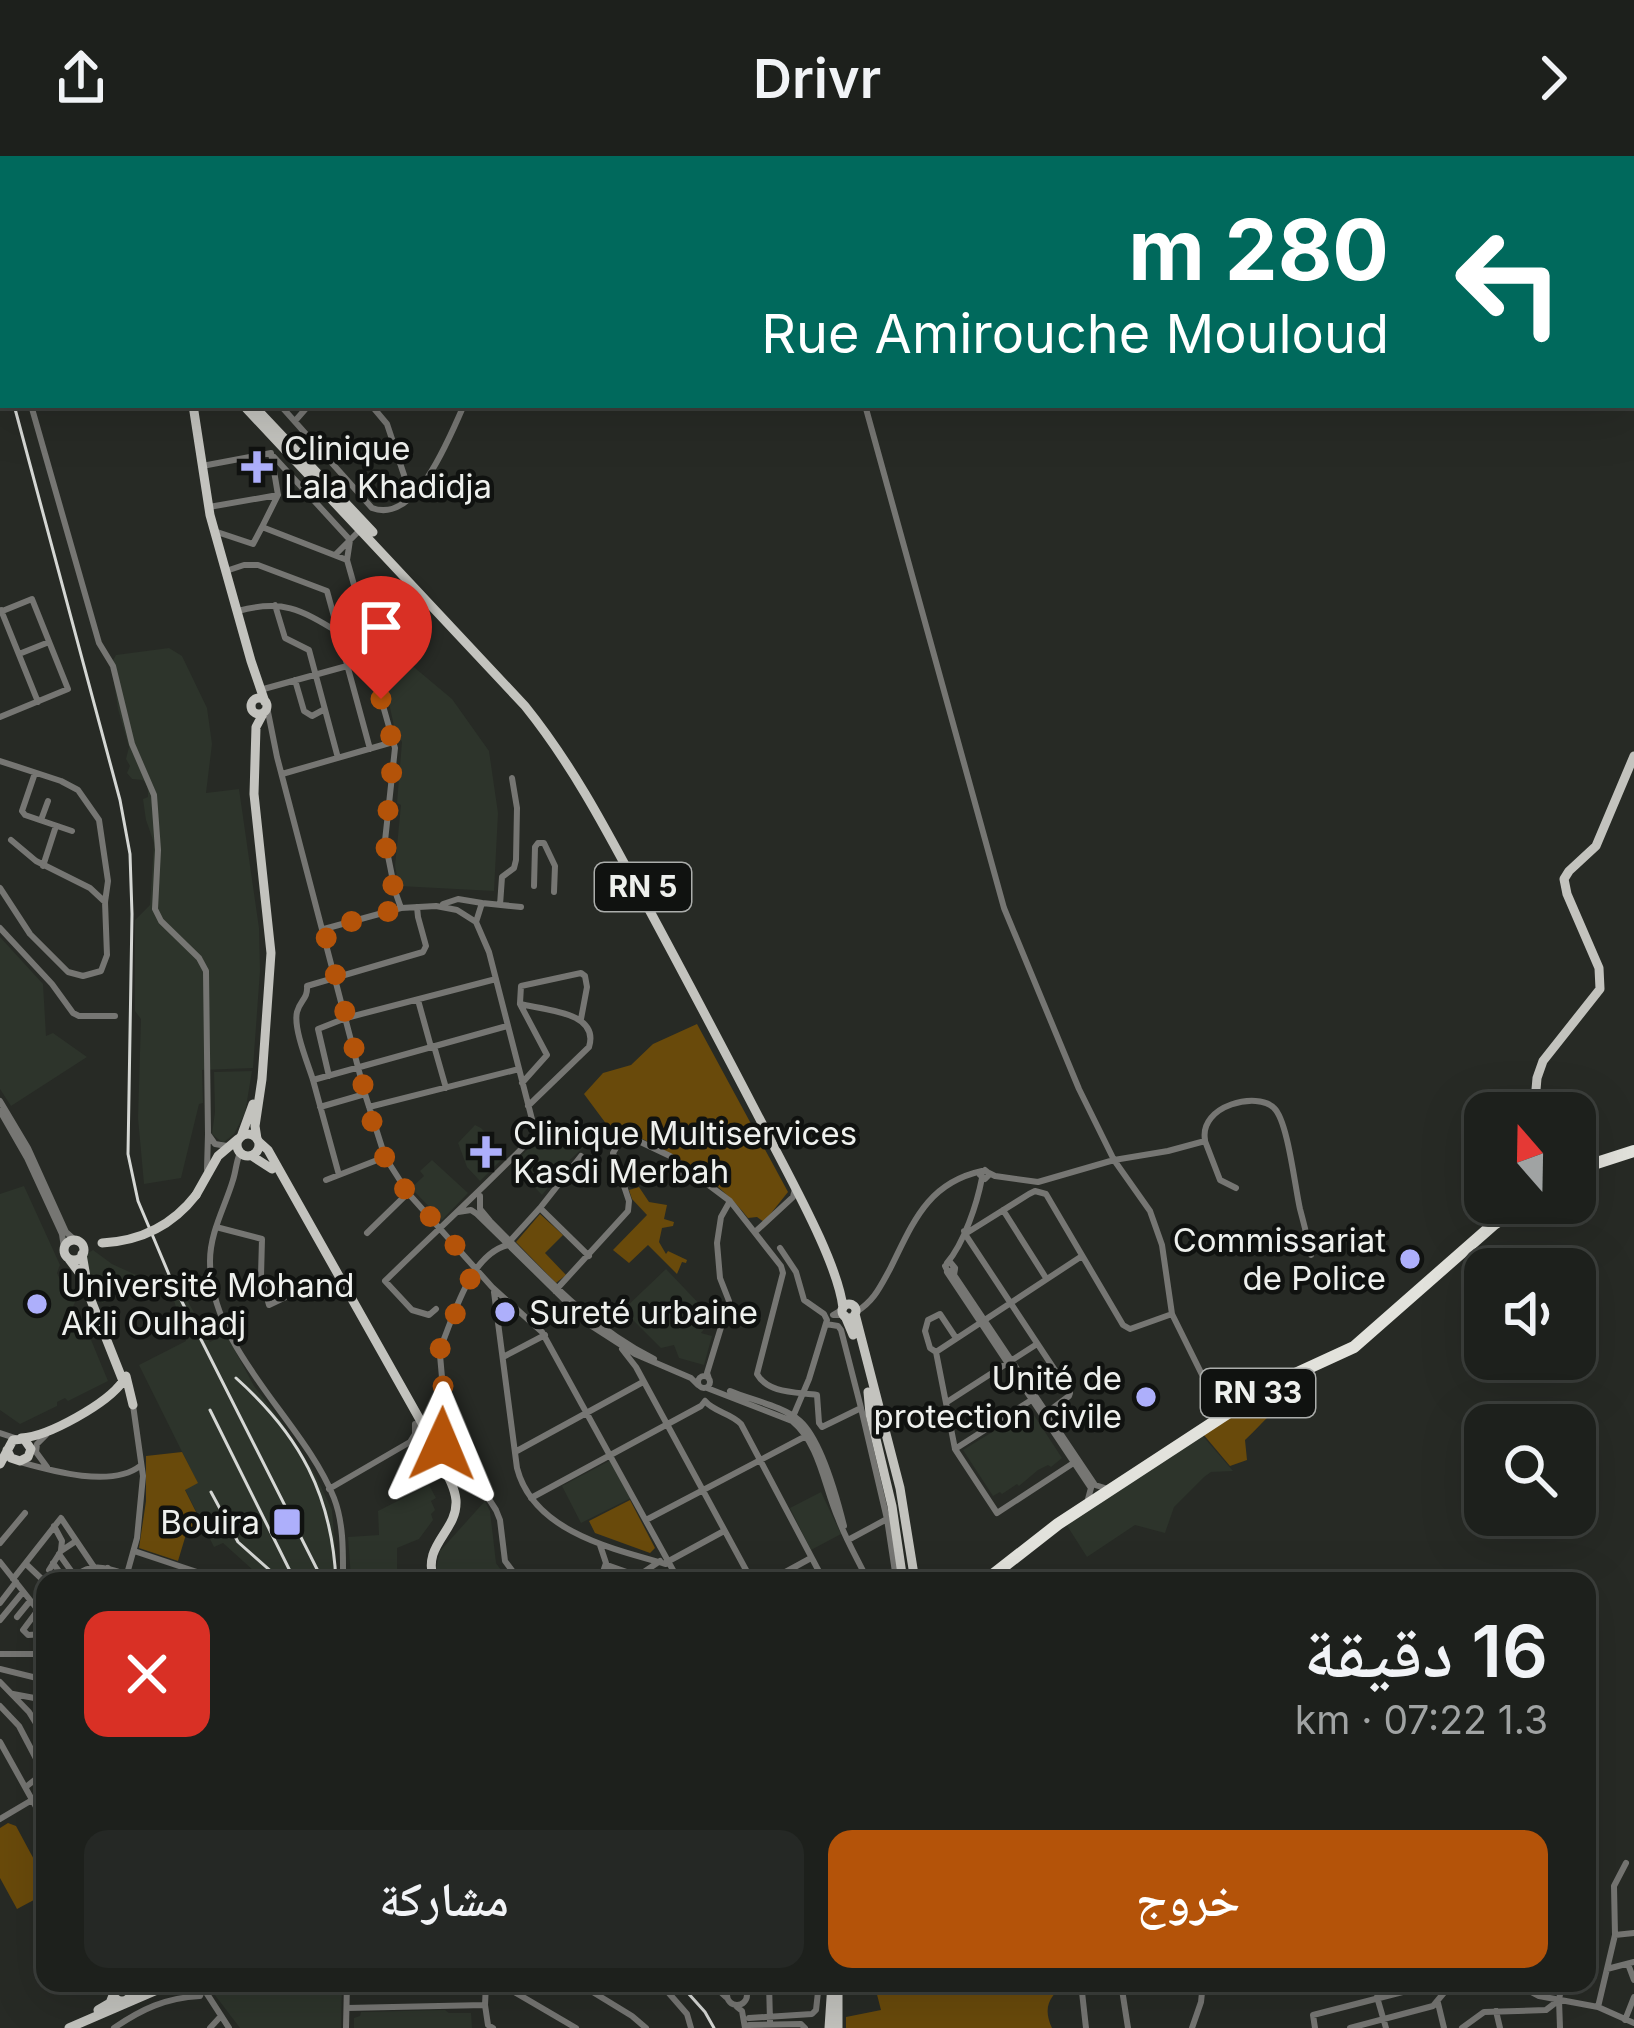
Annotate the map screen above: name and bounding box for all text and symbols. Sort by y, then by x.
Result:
icon: share [48,45,114,111]
icon: forward [1520,45,1586,111]
text: Drivr [753,46,881,111]
text: 280 m [1128,199,1389,300]
icon: left [1431,204,1587,360]
text: Rue Amirouche Mouloud [761,301,1389,366]
place label: Clinique Lala Khadidja [284,428,492,506]
marker: Clinique Lala Khadidja [241,451,273,483]
pin [330,576,432,699]
icon: arrive [348,594,414,660]
road number: RN 5 [595,863,691,911]
north arrow [1464,1092,1596,1224]
map controls [1464,1092,1596,1536]
place label: Clinique Multiservices Kasdi Merbah [513,1113,857,1191]
marker: Clinique Multiservices Kasdi Merbah [470,1136,502,1168]
place label: Commissariat de Police [1173,1220,1386,1298]
marker: Commissariat de Police [1397,1246,1423,1272]
button: sound [1464,1248,1596,1380]
place label: Université Mohand Akli Oulhadj [61,1265,354,1343]
marker: Université Mohand Akli Oulhadj [24,1291,50,1317]
place label: Sureté urbaine [529,1292,758,1332]
marker: Sureté urbaine [492,1299,518,1325]
place label: Unité de protection civile [874,1358,1122,1436]
road number: RN 33 [1201,1369,1315,1417]
position arrow [379,1381,505,1507]
marker: Unité de protection civile [1133,1384,1159,1410]
button: search [1464,1404,1596,1536]
place label: Bouira [160,1502,260,1542]
marker: Bouira [271,1506,303,1538]
text: 16 دقيقة [1304,1607,1548,1694]
button: close [84,1611,210,1737]
text: 1.3 km · 07:22 [1295,1696,1548,1743]
button: مشاركة [84,1830,804,1968]
button: خروج [828,1830,1548,1968]

